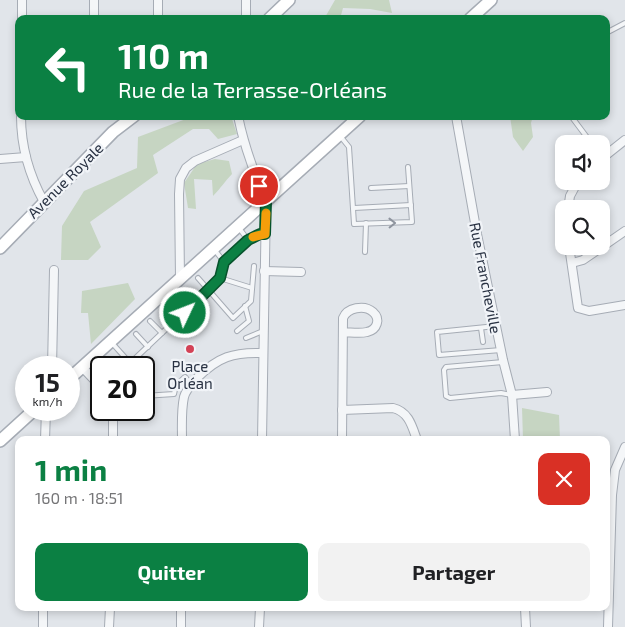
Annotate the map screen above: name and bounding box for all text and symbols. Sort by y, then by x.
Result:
text: 110 m [118,34,209,76]
icon: left [35,35,100,100]
text: Rue de la Terrasse-Orléans [118,76,387,102]
map controls [555,135,610,255]
button: sound [555,135,610,190]
street label: Avenue Royale [23,138,107,222]
pin [238,165,280,207]
icon: arrive [245,172,273,200]
button: search [555,200,610,255]
one-way arrow [388,217,396,228]
street label: Rue Francheville [466,221,506,335]
position arrow [158,286,210,338]
marker: Place Orléan [184,343,196,355]
speed limit sign: 20 [90,356,155,421]
place label: Place Orléan [167,357,213,392]
text: 15 [35,367,60,397]
text: km/h [33,394,62,408]
text: 1 min [35,451,107,487]
button: close [538,453,590,505]
text: 160 m · 18:51 [35,488,123,507]
button: Quitter [35,543,308,601]
button: Partager [318,543,590,601]

